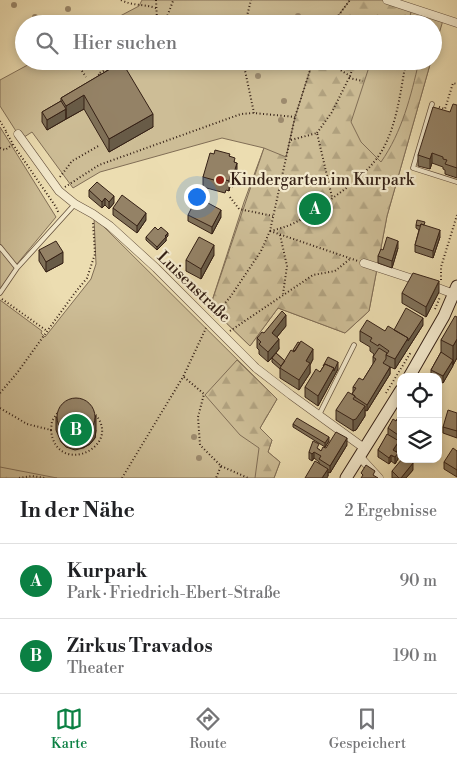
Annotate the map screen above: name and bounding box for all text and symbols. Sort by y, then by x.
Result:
search box [15,15,442,70]
icon: search [33,29,61,57]
text: Hier suchen [73,31,177,55]
place label: Kindergarten im Kurpark [230,170,416,190]
marker: Kindergarten im Kurpark [214,174,226,186]
your location [184,184,210,210]
pin: A [299,190,331,228]
street label: Luisenstraße [153,247,235,327]
map controls [397,373,442,463]
button: locate [397,373,442,418]
pin: B [60,411,92,449]
button: layers [397,418,442,463]
text: In der Nähe [20,498,135,524]
text: 2 Ergebnisse [345,501,437,521]
text: Kurpark [67,559,147,583]
text: A [30,571,42,591]
text: 90 m [399,571,437,591]
text: Park · Friedrich-Ebert-Straße [67,583,281,603]
text: Zirkus Travados [67,634,213,658]
text: B [30,646,42,666]
text: 190 m [393,646,437,666]
text: Theater [67,658,124,678]
tab: Karte [51,705,87,753]
tab: Route [189,705,227,753]
tab: Gespeichert [329,705,406,753]

